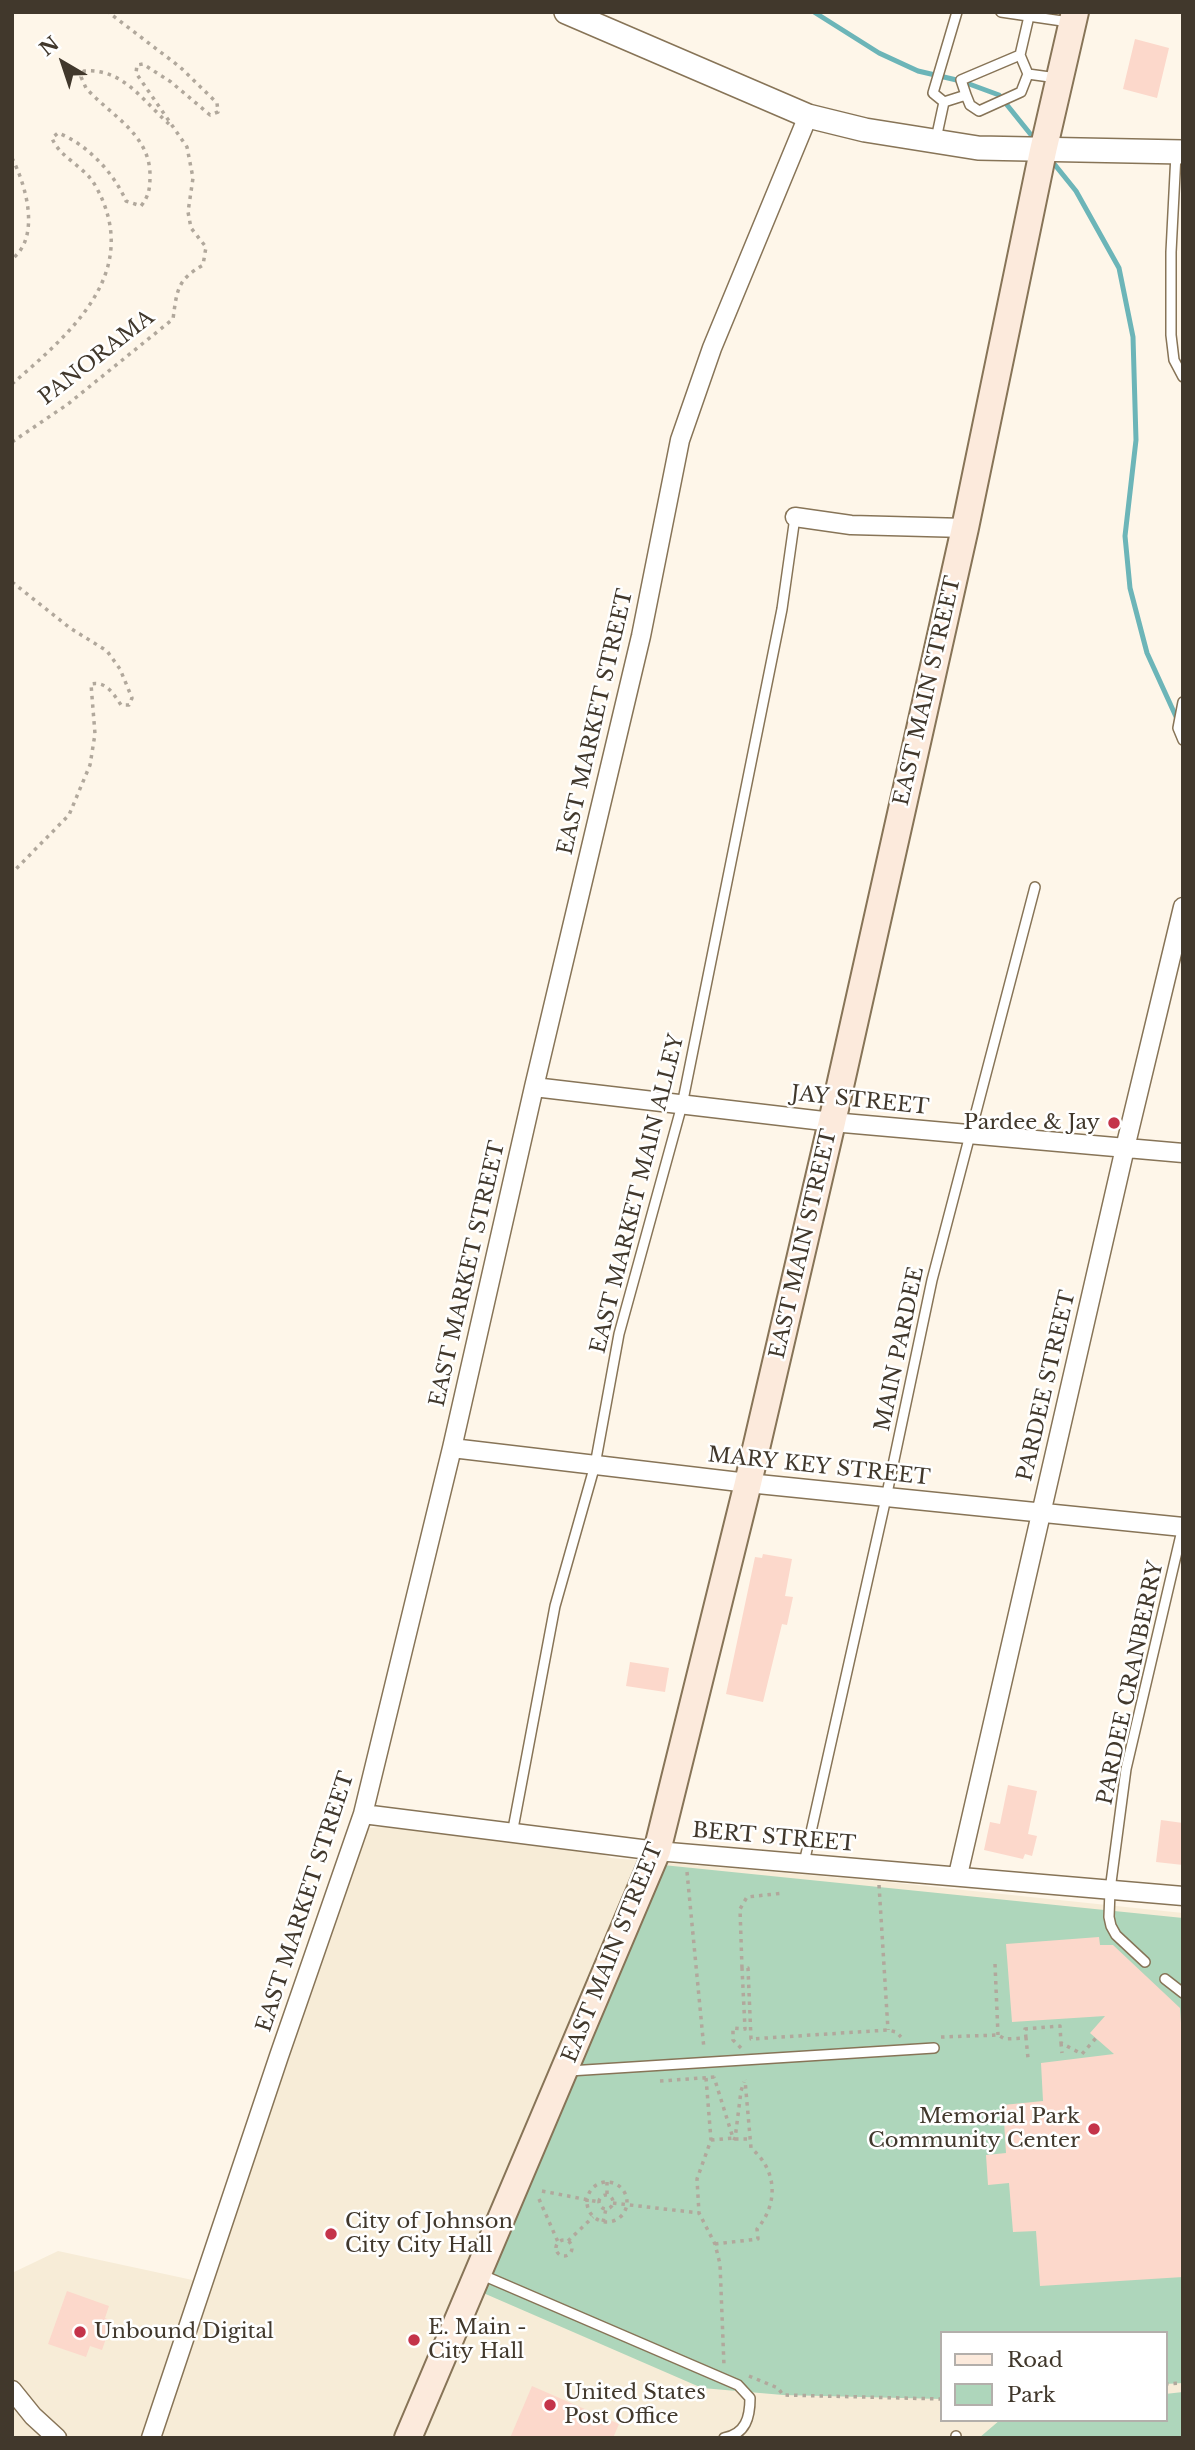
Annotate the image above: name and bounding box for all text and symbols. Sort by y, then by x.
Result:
north arrow [28,28,98,98]
text: N [35,32,64,61]
street label: PANORAMA [34,305,160,411]
street label: EAST MAIN STREET [889,574,967,808]
street label: EAST MARKET STREET [553,587,639,857]
street label: EAST MARKET MAIN ALLEY [586,1032,690,1356]
street label: JAY STREET [790,1081,930,1121]
place label: Pardee & Jay [963,1110,1100,1136]
marker: Pardee & Jay [1106,1115,1122,1131]
street label: EAST MAIN STREET [765,1127,843,1361]
street label: EAST MARKET STREET [425,1139,511,1409]
street label: MAIN PARDEE [870,1264,930,1434]
street label: PARDEE STREET [1013,1288,1081,1484]
street label: MARY KEY STREET [707,1443,931,1491]
street label: PARDEE CRANBERRY [1093,1559,1169,1807]
street label: EAST MARKET STREET [252,1769,360,2035]
street label: BERT STREET [691,1818,857,1858]
street label: EAST MAIN STREET [557,1839,669,2067]
place label: Memorial Park Community Center [868,2104,1080,2154]
marker: Memorial Park Community Center [1086,2121,1102,2137]
place label: City of Johnson City City Hall [345,2209,513,2259]
marker: City of Johnson City City Hall [323,2226,339,2242]
place label: E. Main - City Hall [428,2315,527,2365]
place label: Unbound Digital [94,2319,274,2345]
marker: Unbound Digital [72,2324,88,2340]
legend [940,2331,1167,2422]
marker: E. Main - City Hall [406,2332,422,2348]
text: Road [1007,2347,1063,2373]
place label: United States Post Office [564,2380,706,2430]
text: Park [1007,2382,1056,2408]
marker: United States Post Office [542,2397,558,2413]

